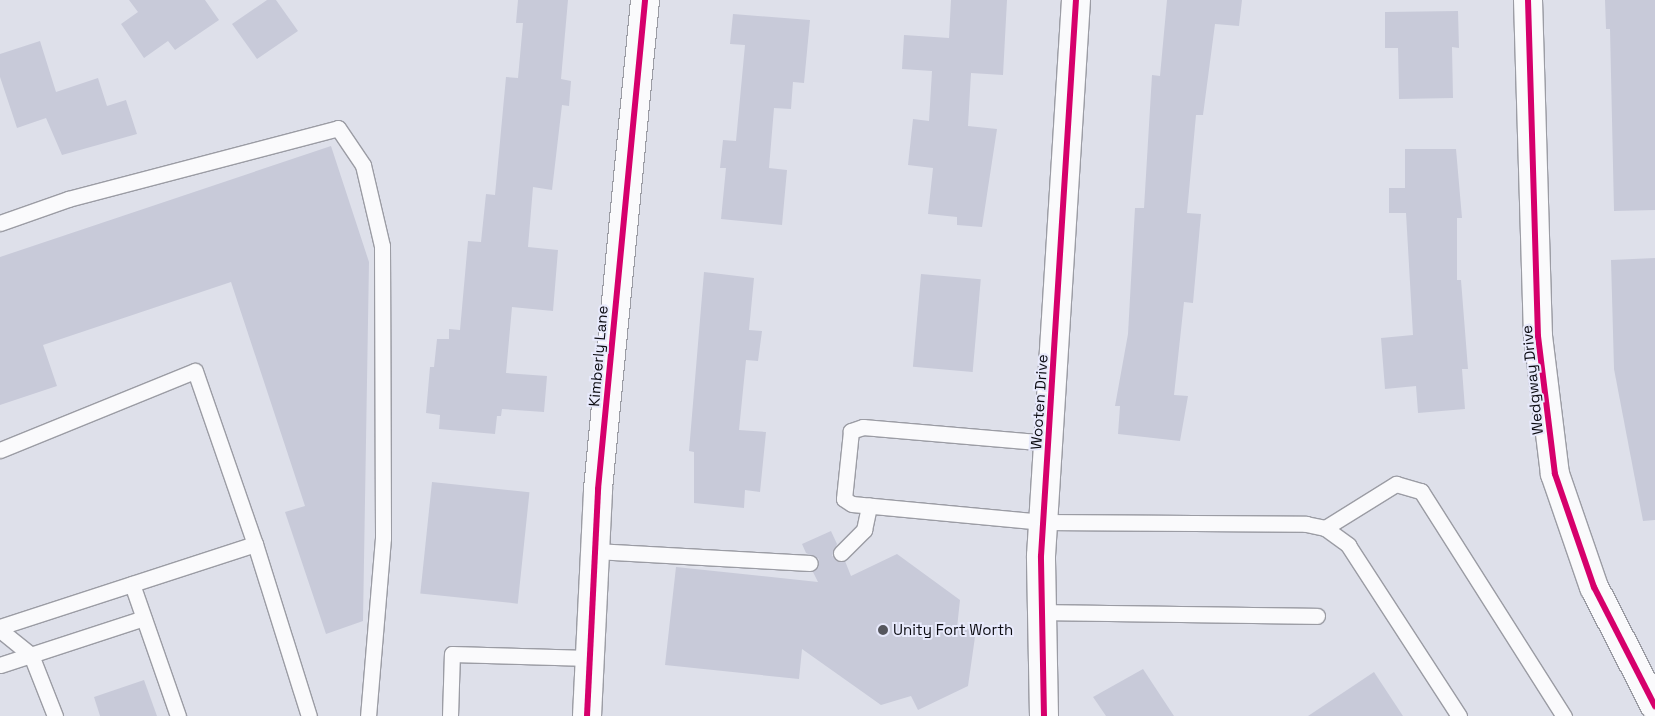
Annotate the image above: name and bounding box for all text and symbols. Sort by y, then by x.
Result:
street label: Kimberly Lane [585,305,611,407]
street label: Wedgway Drive [1517,324,1547,436]
street label: Wooten Drive [1027,354,1051,450]
place label: Unity Fort Worth [893,621,1013,639]
marker: Unity Fort Worth [877,624,889,636]

